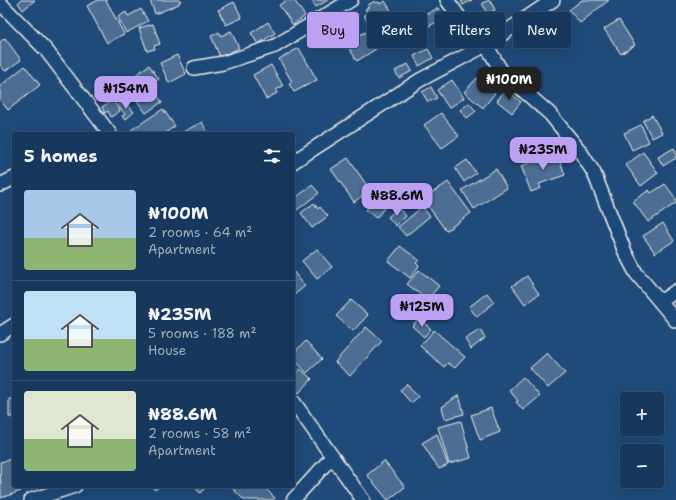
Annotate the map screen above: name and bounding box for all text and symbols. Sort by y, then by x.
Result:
chip: Buy [307,12,359,48]
chip: Rent [367,12,427,48]
chip: Filters [435,12,505,48]
chip: New [513,12,571,48]
pin: ₦100M [481,67,537,101]
text: ₦100M [486,71,532,88]
pin: ₦154M [98,76,154,110]
text: ₦154M [103,80,149,97]
pin: ₦235M [515,137,571,171]
text: ₦235M [519,141,567,158]
text: 5 homes [24,145,97,167]
icon: filters [261,145,283,167]
pin: ₦88.6M [364,183,430,217]
text: ₦88.6M [371,187,423,204]
text: ₦100M [148,202,208,224]
icon: home [56,206,104,254]
text: 2 rooms · 64 m² [148,224,252,241]
text: Apartment [148,241,216,258]
pin: ₦125M [394,294,450,328]
text: ₦125M [399,298,445,315]
text: ₦235M [148,303,211,325]
icon: home [56,307,104,355]
text: 5 rooms · 188 m² [148,325,256,342]
text: House [148,342,186,359]
map controls [620,392,664,488]
button: + [620,392,664,436]
text: ₦88.6M [148,403,217,425]
icon: home [56,407,104,455]
text: 2 rooms · 58 m² [148,425,251,442]
text: Apartment [148,442,216,459]
button: − [620,444,664,488]

